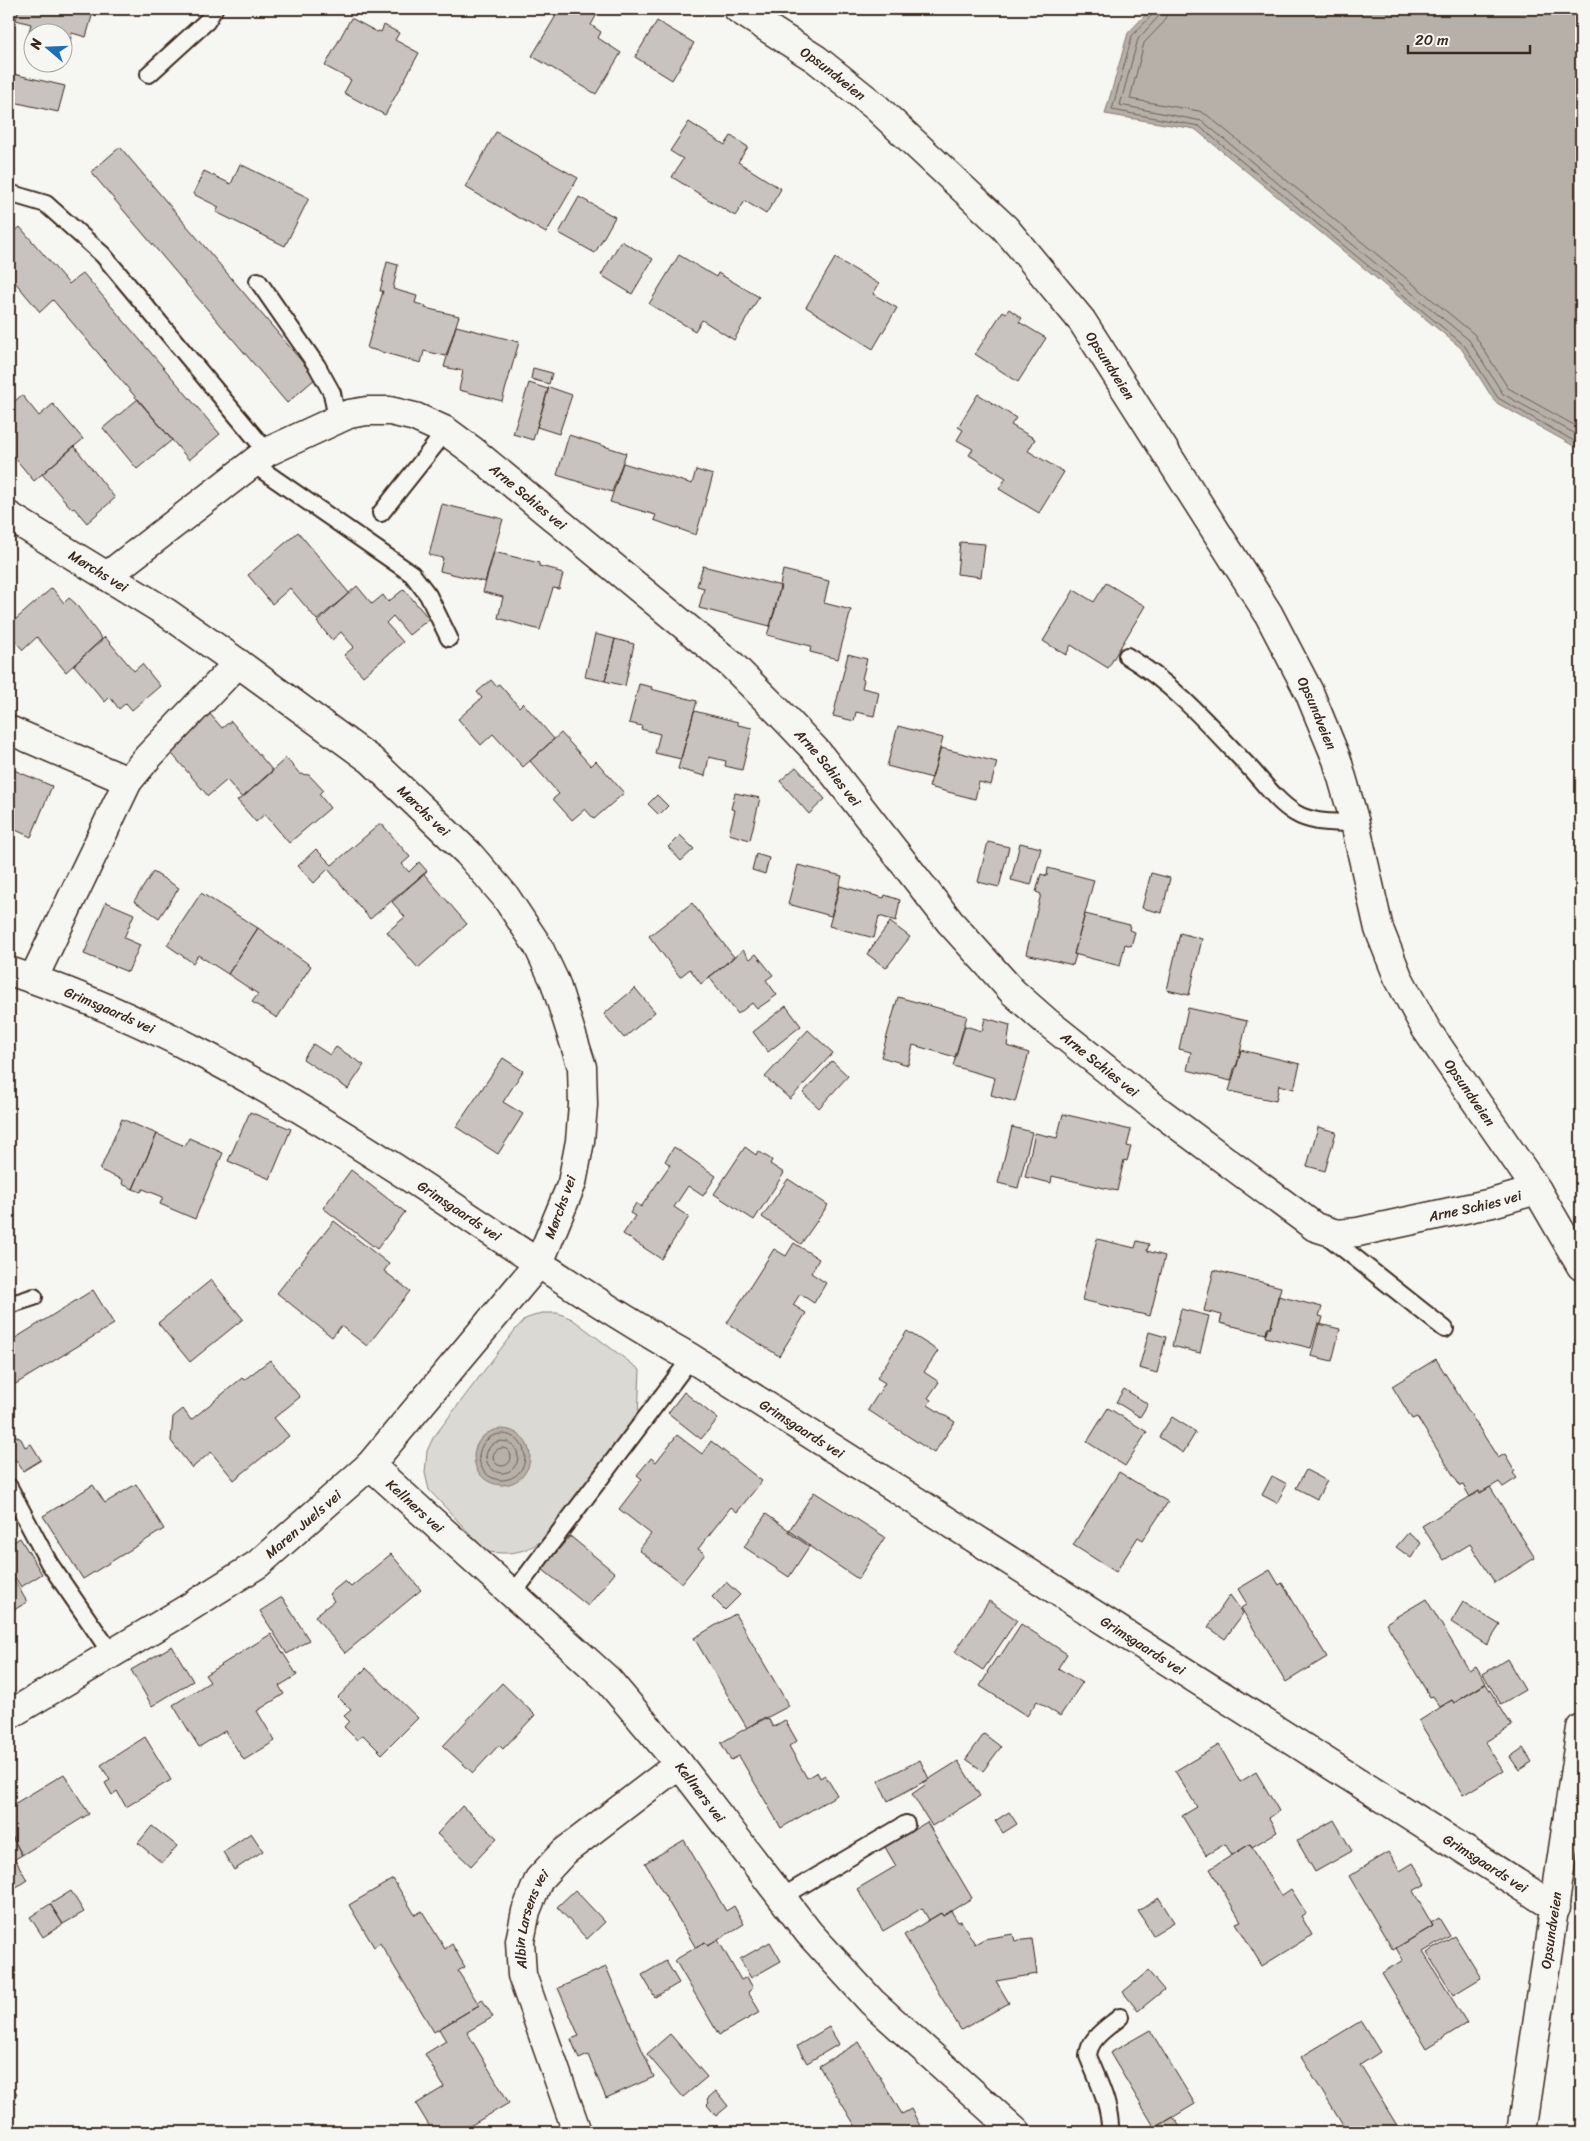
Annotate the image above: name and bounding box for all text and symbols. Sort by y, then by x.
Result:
north arrow [22,22,72,72]
scale bar [1408,22,1530,54]
text: 20 m [1415,27,1449,53]
text: N [22,35,50,54]
street label: Opsundveien [795,40,872,108]
street label: Opsundveien [1079,326,1142,406]
street label: Arne Schies vei [483,457,573,538]
street label: Mørchs vei [63,543,134,600]
street label: Opsundveien [1290,672,1344,754]
street label: Arne Schies vei [787,722,868,813]
street label: Mørchs vei [391,779,457,844]
street label: Grimsgaards vei [60,980,160,1042]
street label: Arne Schies vei [1054,1025,1145,1105]
street label: Opsundveien [1437,1054,1502,1132]
street label: Mørchs vei [537,1171,584,1243]
street label: Grimsgaards vei [412,1174,507,1249]
street label: Arne Schies vei [1425,1183,1526,1230]
street label: Grimsgaards vei [754,1393,850,1466]
street label: Kellners vei [380,1473,451,1540]
street label: Maren Juels vei [259,1483,348,1565]
street label: Grimsgaards vei [1095,1609,1191,1683]
street label: Kellners vei [668,1756,733,1829]
street label: Grimsgaards vei [1438,1827,1534,1901]
street label: Albin Larsens vei [508,1863,556,1971]
street label: Opsundveien [1533,1890,1570,1971]

